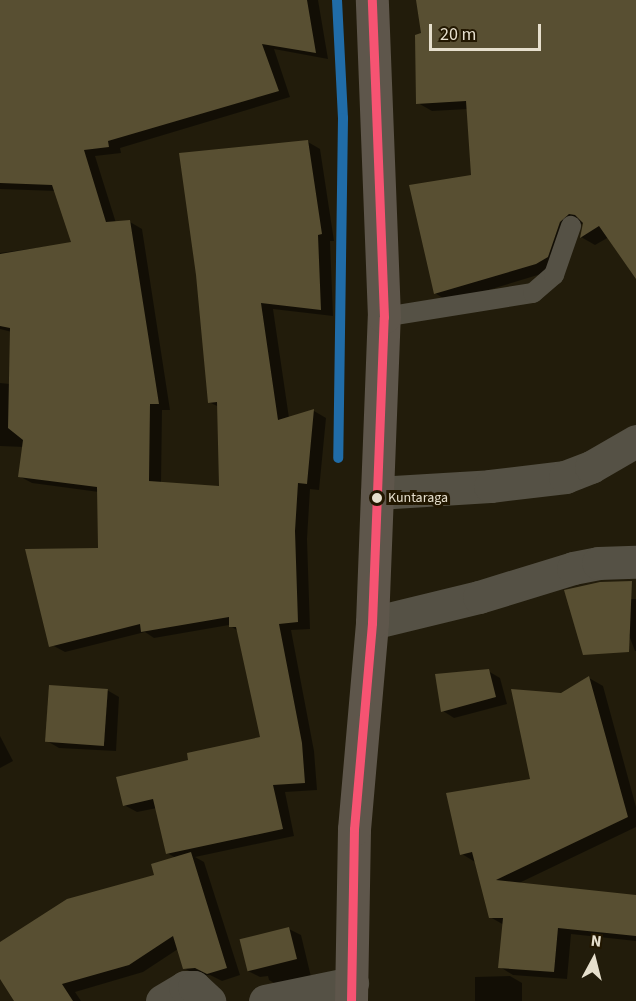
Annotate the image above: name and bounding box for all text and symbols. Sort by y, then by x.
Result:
scale bar [432,12,544,50]
text: 20 m [440,22,476,47]
place label: Kuntaraga [388,490,448,506]
marker: Kuntaraga [371,492,383,504]
north arrow [564,929,624,989]
text: N [590,930,603,953]

